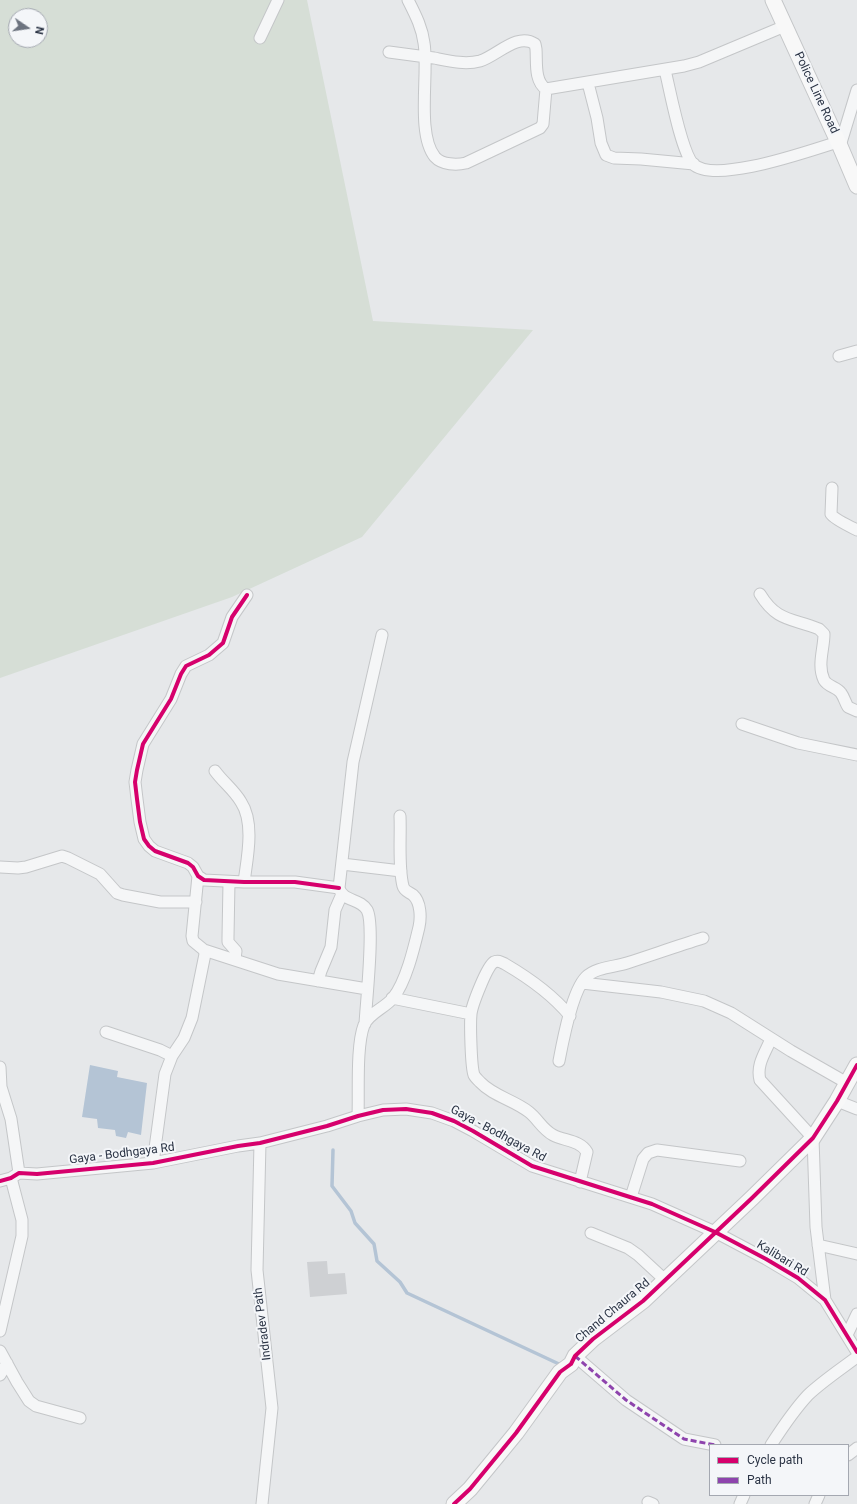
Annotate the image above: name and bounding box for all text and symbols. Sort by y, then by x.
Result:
north arrow [8,8,48,48]
text: N [32,25,46,36]
street label: Police Line Road [791,50,841,136]
street label: Gaya - Bodhgaya Rd [448,1103,548,1165]
street label: Gaya - Bodhgaya Rd [68,1140,176,1168]
street label: Kalibari Rd [754,1238,810,1280]
street label: Chand Chaura Rd [573,1276,653,1346]
street label: Indradev Path [251,1287,275,1361]
legend [709,1444,849,1496]
text: Cycle path [747,1453,803,1467]
text: Path [747,1473,772,1487]

